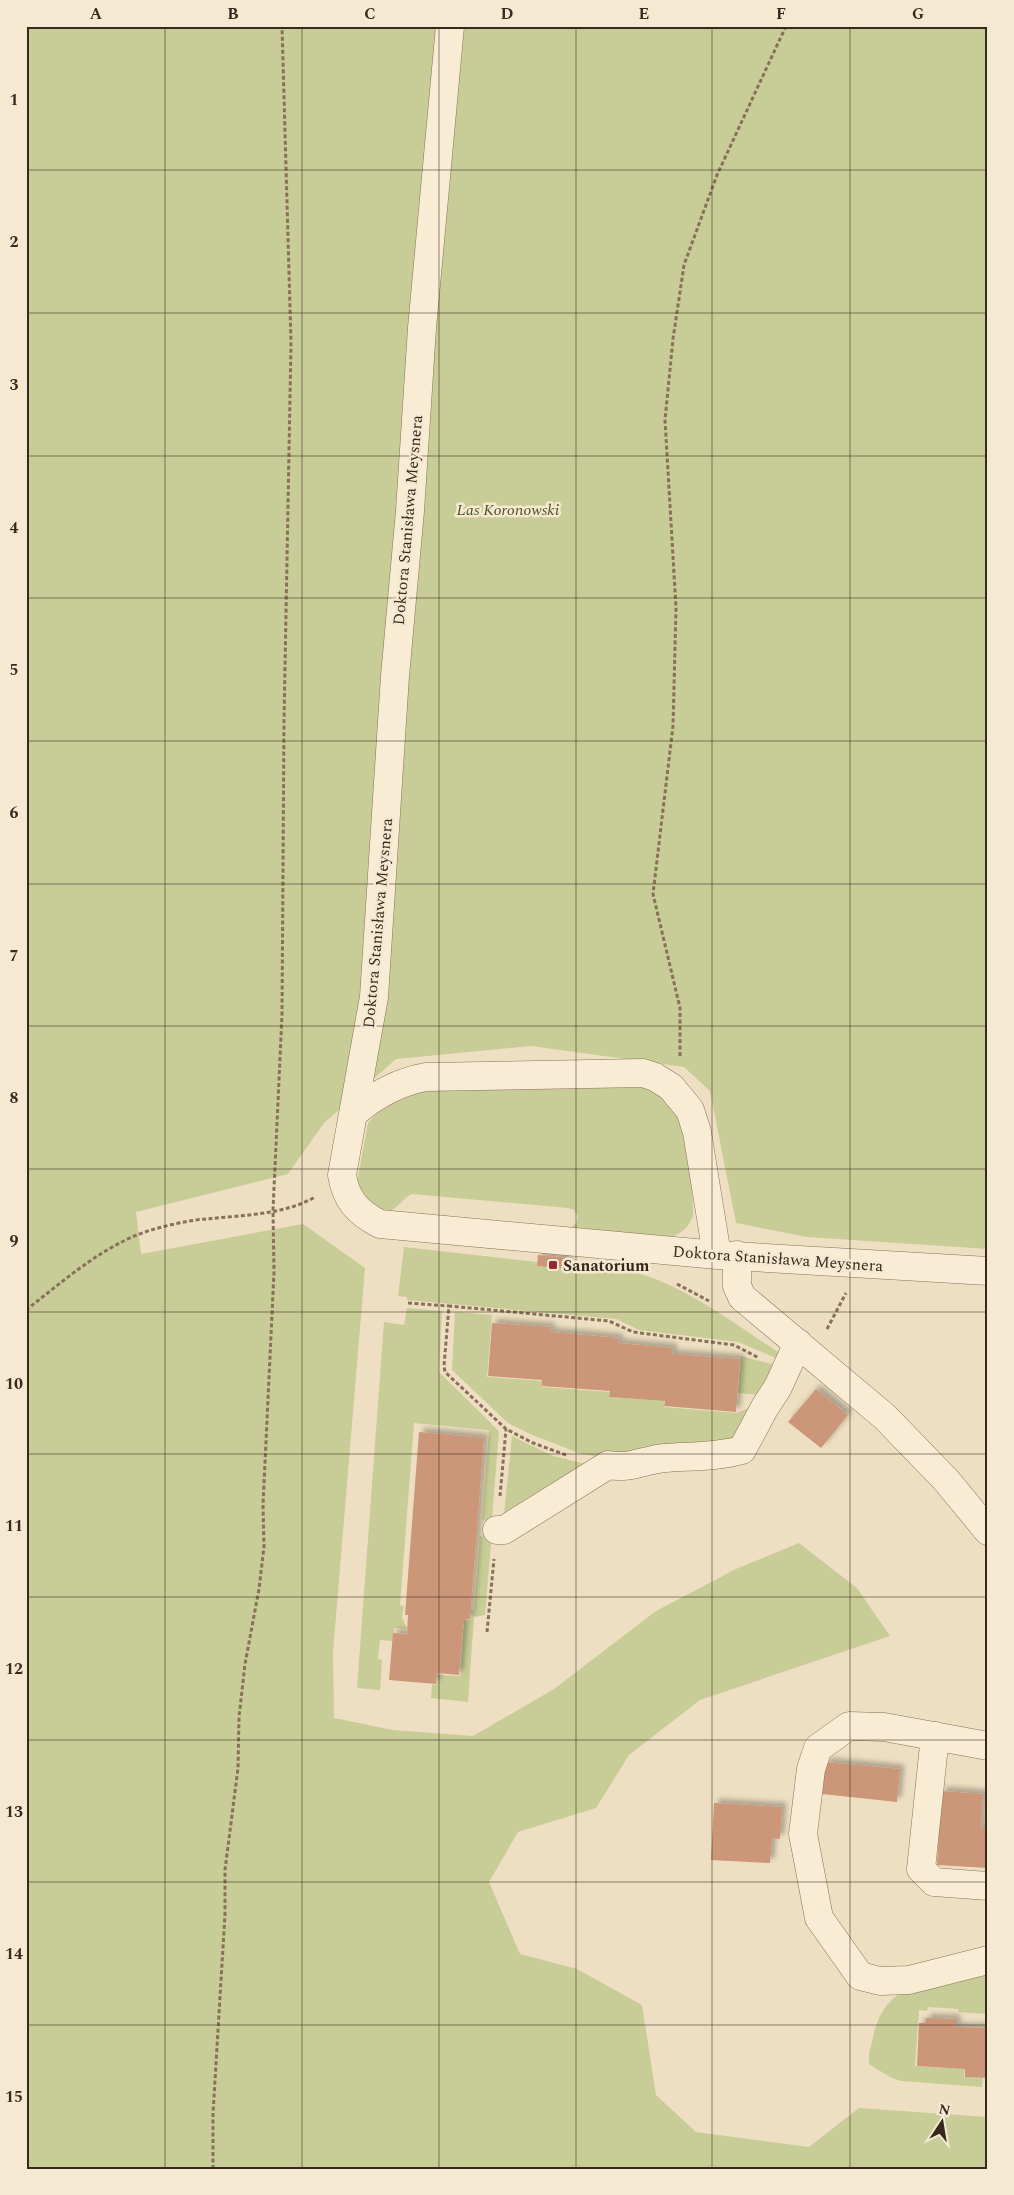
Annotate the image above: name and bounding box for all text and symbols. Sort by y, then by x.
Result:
text: A [90,2,103,26]
text: B [227,2,239,26]
text: C [364,2,376,26]
text: D [501,2,514,26]
text: E [639,2,649,26]
text: F [776,2,786,26]
text: G [912,2,924,26]
text: 1 [10,88,18,112]
text: 2 [10,230,19,254]
text: 3 [10,373,19,397]
street label: Doktora Stanisława Meysnera [387,414,429,626]
park label: Las Koronowski [457,498,560,522]
text: 4 [10,516,19,540]
text: 5 [10,658,18,682]
text: 6 [10,801,19,825]
street label: Doktora Stanisława Meysnera [357,817,399,1029]
text: 7 [10,944,19,968]
text: 8 [10,1086,19,1110]
text: 9 [10,1229,19,1253]
street label: Doktora Stanisława Meysnera [672,1240,884,1278]
place label: Sanatorium [563,1254,650,1278]
marker: Sanatorium [547,1259,559,1271]
text: 10 [5,1372,23,1396]
text: 11 [5,1514,23,1538]
text: 12 [5,1657,23,1681]
text: 13 [5,1800,23,1824]
text: 14 [5,1942,23,1966]
text: 15 [5,2085,23,2109]
north arrow [916,2098,966,2148]
text: N [937,2098,952,2121]

